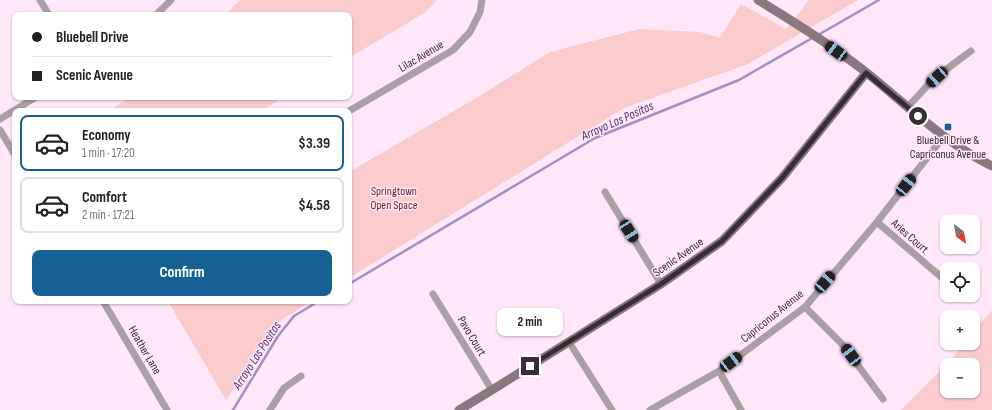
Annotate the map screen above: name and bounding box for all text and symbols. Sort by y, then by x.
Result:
text: Bluebell Drive [56,28,128,47]
street label: Lilac Avenue [396,37,447,76]
car [823,39,849,63]
car [924,65,950,89]
text: Scenic Avenue [56,66,133,85]
water label: Arroyo Las Positas [578,98,657,144]
route start [909,107,927,125]
marker: Bluebell Drive & Capriconus Avenue [943,122,953,132]
icon: car [34,125,70,161]
text: Economy [82,126,131,145]
place label: Bluebell Drive & Capriconus Avenue [910,133,986,162]
text: $3.39 [298,134,330,153]
text: 1 min · 17:20 [82,145,135,161]
car [894,172,918,198]
park label: Springtown Open Space [370,184,418,213]
icon: car [34,187,70,223]
text: Comfort [82,188,127,207]
text: $4.58 [298,196,330,215]
text: 2 min · 17:21 [82,207,135,223]
north arrow [940,214,980,254]
map controls [940,214,980,398]
street label: Aries Court [887,215,932,257]
car [618,218,640,244]
street label: Scenic Avenue [650,234,707,280]
button: Confirm [32,250,332,296]
button: locate [940,262,980,302]
car [813,269,837,295]
street label: Capriconus Avenue [738,286,807,346]
callout: 2 min [497,308,563,336]
button: + [940,310,980,350]
street label: Pavo Court [454,314,489,359]
text: 2 min [518,314,542,330]
water label: Arroyo Las Positas [228,318,285,393]
street label: Heather Lane [125,323,165,377]
car [839,342,863,368]
car [718,350,744,374]
route end [521,357,539,375]
button: − [940,358,980,398]

